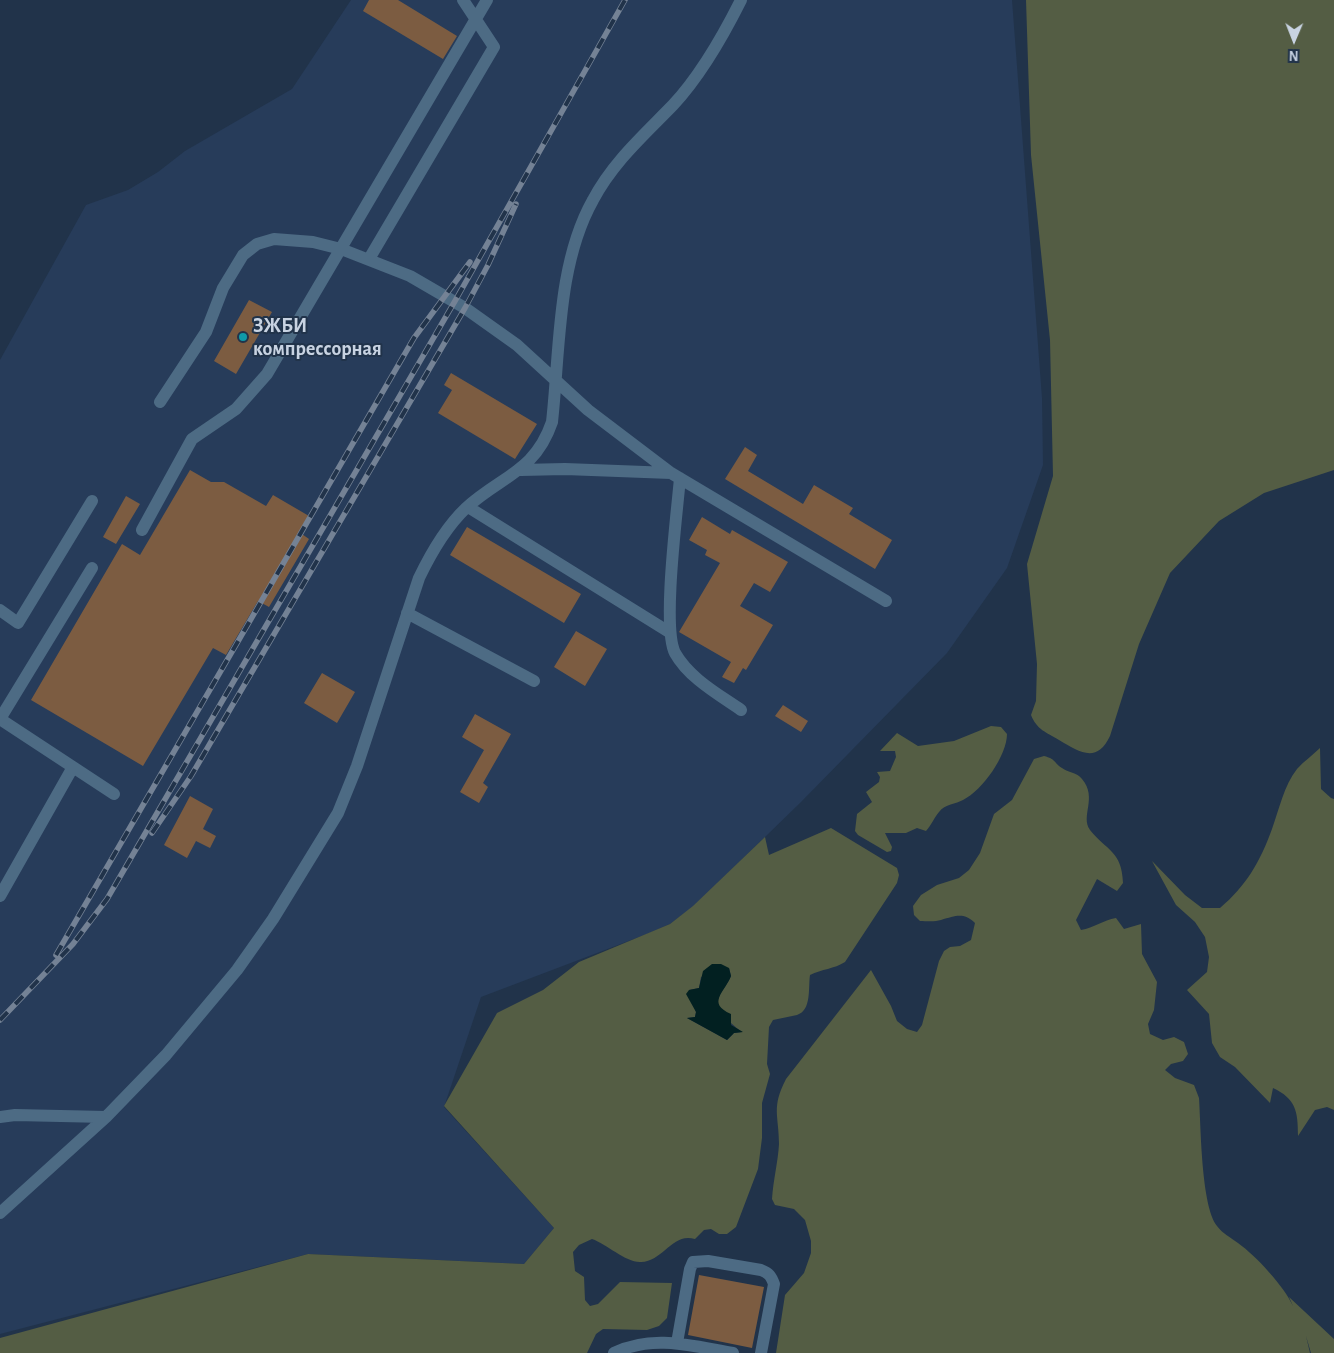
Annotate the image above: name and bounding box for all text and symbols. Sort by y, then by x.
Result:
north arrow [1269,15,1319,65]
text: N [1289,48,1299,62]
place label: ЗЖБИ компрессорная [253,314,382,361]
marker: ЗЖБИ компрессорная [237,331,249,343]

